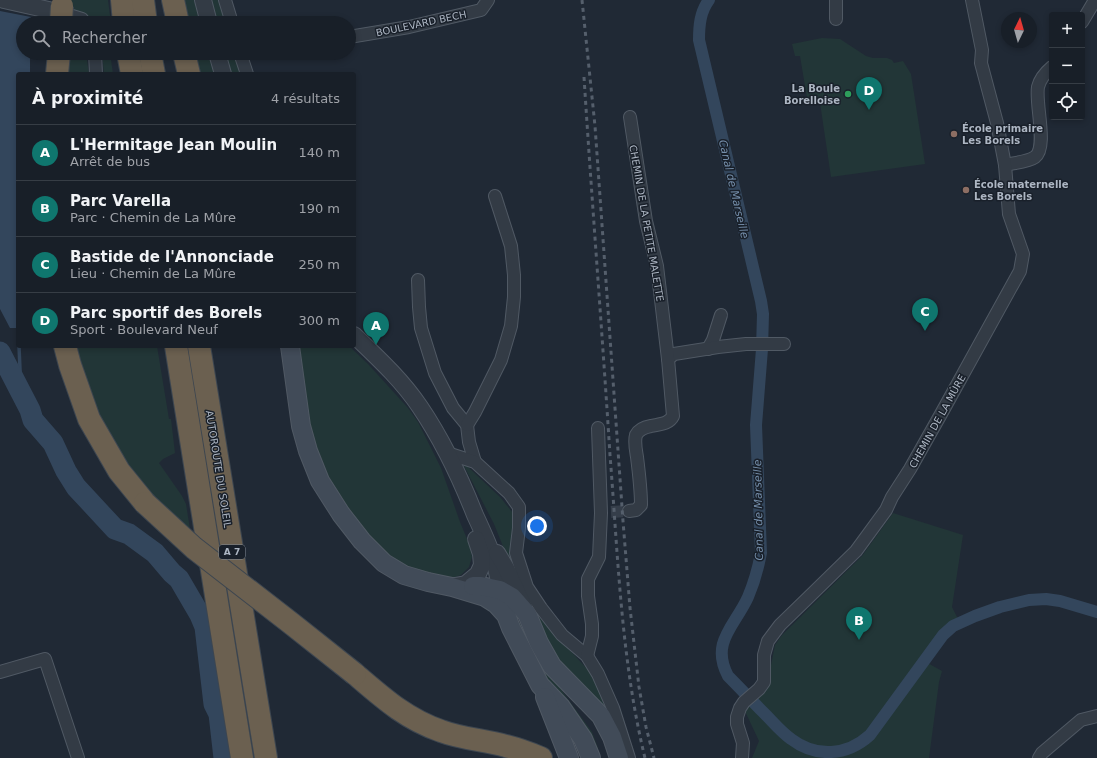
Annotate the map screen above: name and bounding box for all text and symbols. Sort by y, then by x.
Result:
street label: BOULEVARD BECH [375,9,467,38]
north arrow [1001,12,1037,48]
map controls [1049,12,1085,120]
button: + [1049,12,1085,48]
search box [16,16,356,60]
icon: search [30,27,52,49]
text: Rechercher [62,29,147,47]
button: − [1049,48,1085,84]
pin: D [856,77,882,110]
place label: La Boule Borelloise [784,83,840,106]
button: locate [1049,84,1085,120]
text: À proximité [32,88,143,108]
marker: La Boule Borelloise [843,89,853,99]
text: 4 résultats [271,91,340,106]
place label: École primaire Les Borels [962,122,1043,146]
marker: École primaire Les Borels [949,129,959,139]
text: L'Hermitage Jean Moulin [70,136,277,154]
water label: Canal de Marseille [716,138,751,240]
street label: CHEMIN DE LA PETITE MALETTE [627,144,666,302]
text: A [40,145,50,160]
text: 140 m [298,145,340,160]
text: Arrêt de bus [70,154,150,169]
place label: École maternelle Les Borels [974,178,1069,202]
marker: École maternelle Les Borels [961,185,971,195]
text: Parc Varella [70,192,171,210]
text: B [40,201,50,216]
text: 190 m [298,201,340,216]
text: Parc · Chemin de La Mûre [70,210,236,225]
text: Bastide de l'Annonciade [70,248,274,266]
text: C [40,257,50,272]
text: 250 m [298,257,340,272]
text: Lieu · Chemin de La Mûre [70,266,236,281]
pin: C [912,298,938,331]
text: Parc sportif des Borels [70,304,262,322]
pin: A [363,312,389,345]
text: D [40,313,50,328]
text: 300 m [298,313,340,328]
text: Sport · Boulevard Neuf [70,322,218,337]
street label: CHEMIN DE LA MÛRE [906,372,968,470]
street label: AUTOROUTE DU SOLEIL [204,410,233,529]
water label: Canal de Marseille [751,459,766,561]
your location [527,516,547,536]
road number: A 7 [219,545,245,559]
pin: B [846,607,872,640]

